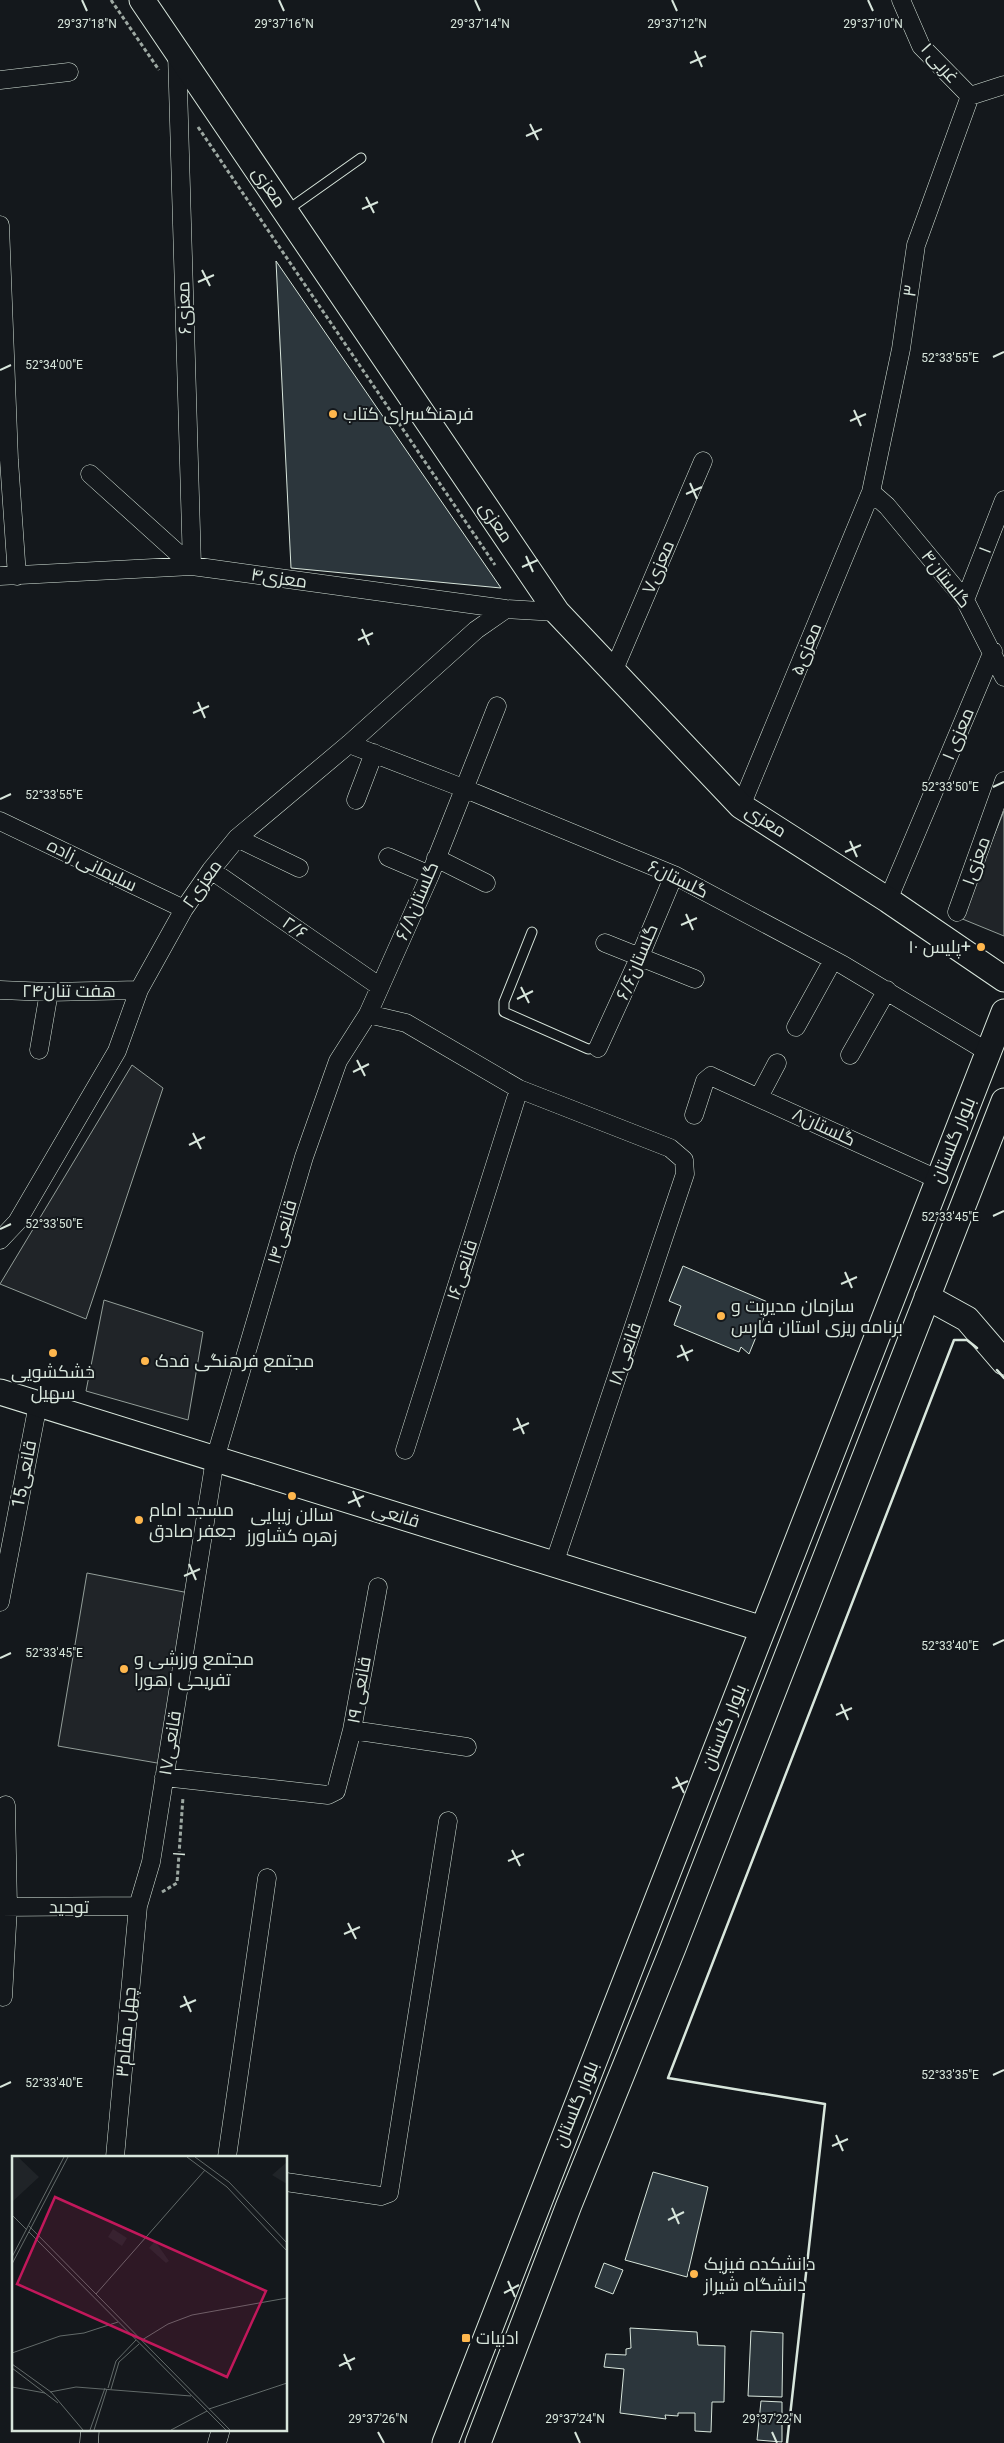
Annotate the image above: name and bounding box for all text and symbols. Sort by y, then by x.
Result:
text: 29°37'18"N [57,17,117,31]
text: 29°37'16"N [254,17,314,31]
text: 29°37'14"N [450,17,510,31]
text: 29°37'12"N [647,17,707,31]
text: 29°37'10"N [843,17,903,31]
street label: ۱ غربی [916,38,964,88]
street label: معزی [247,162,291,212]
street label: ۶معزی [172,281,196,335]
street label: ۳ [898,283,921,298]
text: 52°33'55"E [921,351,979,365]
text: 52°34'00"E [25,358,83,372]
place label: فرهنگسرای کتاب [343,403,474,425]
marker: فرهنگسرای کتاب [327,408,339,420]
street label: معزی [474,497,518,547]
street label: ۷معزی [637,537,679,597]
street label: ۱ [974,543,995,556]
street label: گلستان۴ [916,546,976,612]
street label: ۴معزی [249,563,309,593]
street label: ۵معزی [786,620,826,678]
street label: معزی ۱ [937,705,979,763]
text: 52°33'50"E [921,780,979,794]
text: 52°33'55"E [25,788,83,802]
street label: معزی [741,800,791,842]
street label: سلیمانی زاده [44,834,140,896]
street label: ۱معزی [957,834,995,888]
street label: گلستان۶ [644,855,712,903]
street label: ۲معزی [177,856,227,912]
street label: ۶/۸گلستان [391,858,443,944]
street label: ۲/۶ [279,912,312,944]
street label: ۶/۶گلستان [611,921,663,1003]
place label: پلیس ۱۰+ [908,936,971,959]
marker: پلیس ۱۰+ [975,941,987,953]
street label: هفت تنان۲۴ [22,980,116,1002]
street label: بلوار گلستان [926,1094,980,1186]
street label: گلستان۸ [789,1103,859,1151]
street label: ۱۴قانعی [262,1197,302,1267]
text: 52°33'45"E [921,1210,979,1224]
text: 52°33'50"E [25,1217,83,1231]
street label: ۱۶قانعی [442,1237,482,1303]
place label: سازمان مدیریت و برنامه ریزی استان فارس [731,1295,903,1338]
marker: سازمان مدیریت و برنامه ریزی استان فارس [715,1310,727,1322]
street label: ۱۸قانعی [604,1320,646,1388]
marker: خشکشویی سهیل [47,1347,59,1359]
place label: مجتمع فرهنگی فدک [155,1350,314,1373]
marker: مجتمع فرهنگی فدک [139,1355,151,1367]
place label: خشکشویی سهیل [11,1361,95,1404]
street label: 15قانعی [7,1438,41,1510]
marker: سالن زیبایی زهره کشاورز [286,1490,298,1502]
street label: قانعی [370,1497,422,1533]
place label: مسجد امام جعفر صادق [149,1499,236,1543]
place label: سالن زیبایی زهره کشاورز [246,1504,337,1547]
marker: مسجد امام جعفر صادق [133,1514,145,1526]
text: 52°33'40"E [921,1639,979,1653]
text: 52°33'45"E [25,1646,83,1660]
place label: مجتمع ورزشی و تفریحی اهورا [134,1648,254,1691]
street label: قانعی ۱۹ [342,1655,376,1725]
marker: مجتمع ورزشی و تفریحی اهورا [118,1663,130,1675]
street label: بلوار گلستان [697,1681,751,1773]
street label: ۱۷قانعی [154,1709,186,1777]
street label: ۱ [168,1850,189,1857]
street label: توحید [49,1896,89,1918]
street label: چهل مقام۳ [111,1986,142,2078]
street label: بلوار گلستان [549,2058,603,2150]
text: 52°33'35"E [921,2068,979,2082]
text: 52°33'40"E [25,2076,83,2090]
inset map [12,2156,288,2430]
place label: دانشکده فیزیک دانشگاه شیراز [703,2253,815,2296]
marker: دانشکده فیزیک دانشگاه شیراز [688,2268,700,2280]
place label: ادبیات [476,2327,519,2348]
marker: ادبیات [460,2332,472,2344]
text: 29°37'26"N [348,2412,408,2426]
text: 29°37'24"N [545,2412,605,2426]
text: 29°37'22"N [742,2412,802,2426]

